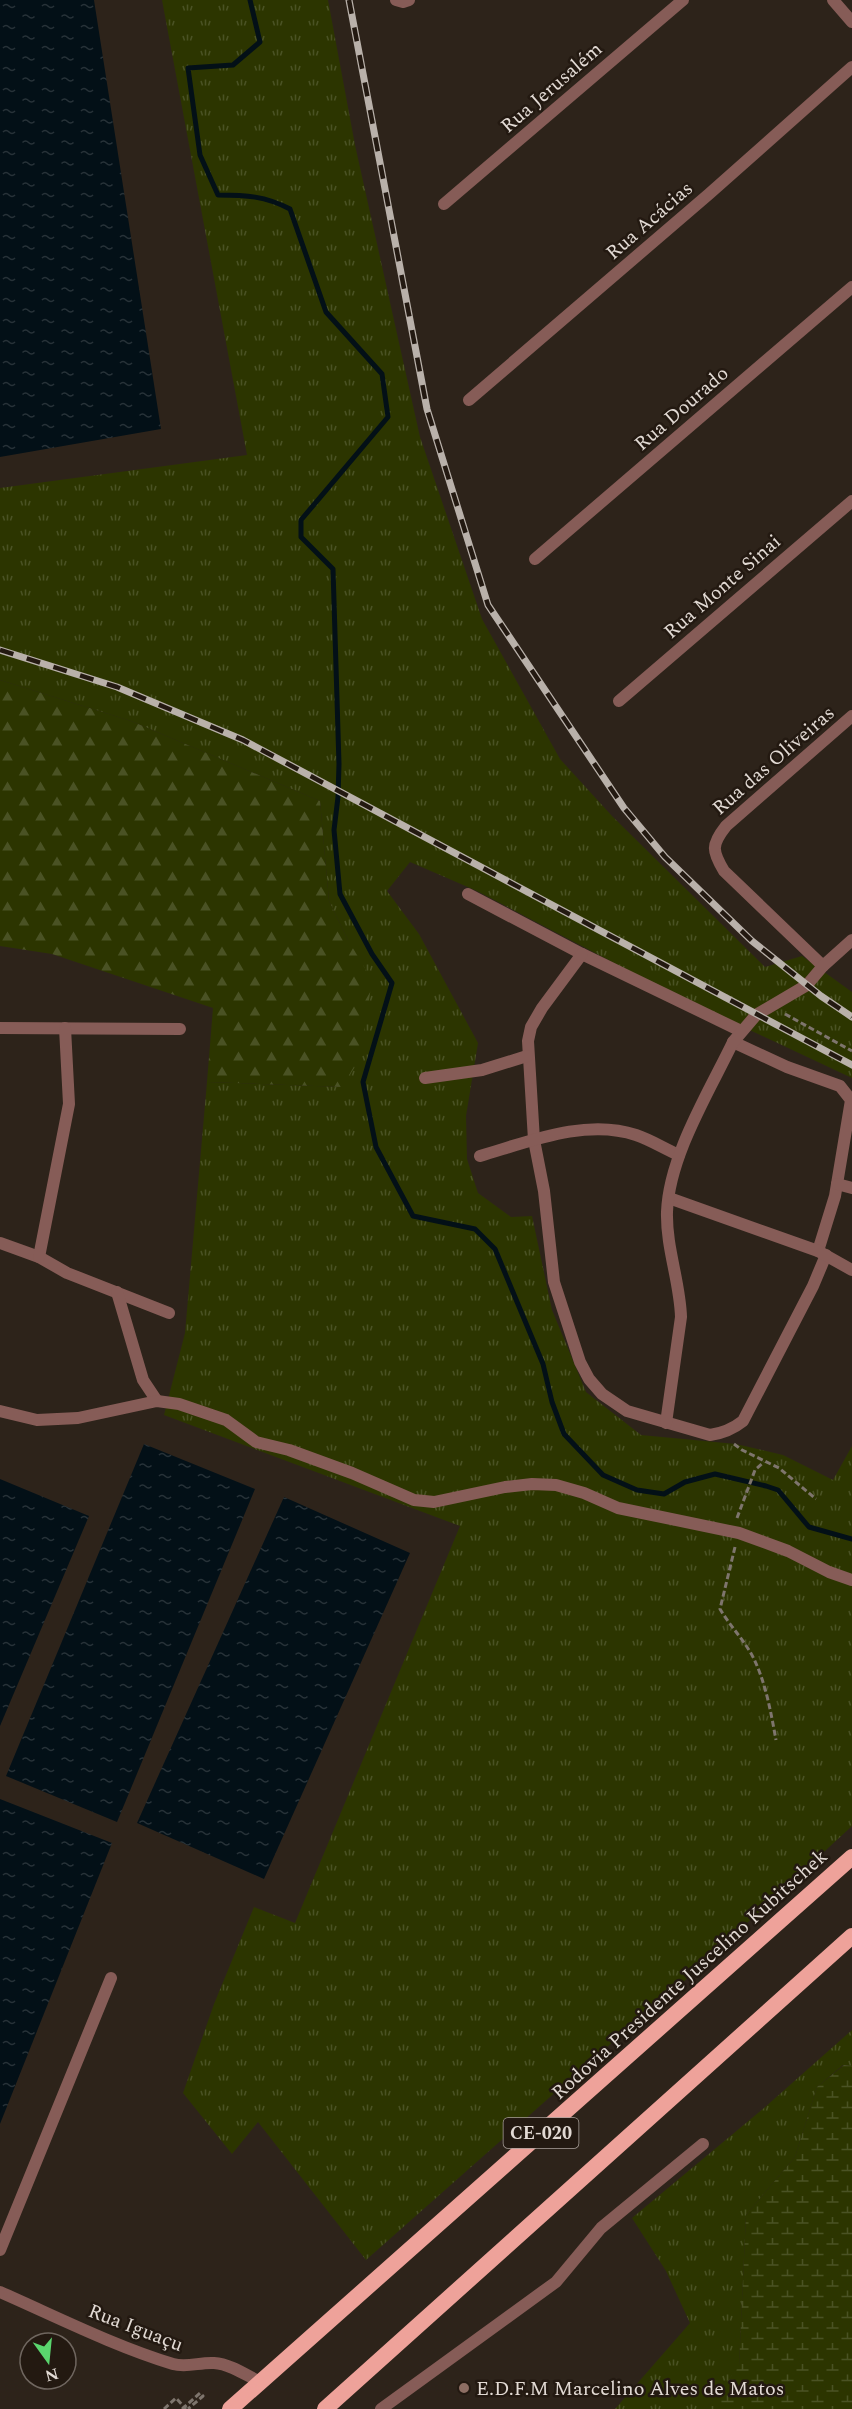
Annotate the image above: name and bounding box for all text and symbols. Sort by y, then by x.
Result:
street label: Rua Jerusalém [494,35,609,141]
street label: Rua Acácias [599,174,700,267]
street label: Rua Dourado [628,359,736,458]
street label: Rua Monte Sinai [657,527,788,646]
street label: Rua das Oliveiras [706,699,842,823]
street label: Rodovia Presidente Juscelino Kubitschek [545,1842,834,2107]
road number: CE-020 [504,2118,578,2148]
street label: Rua Iguaçu [84,2296,188,2360]
north arrow [18,2331,78,2391]
text: N [42,2361,61,2388]
place label: E.D.F.M Marcelino Alves de Matos [476,2374,784,2404]
marker: E.D.F.M Marcelino Alves de Matos [457,2381,471,2395]

